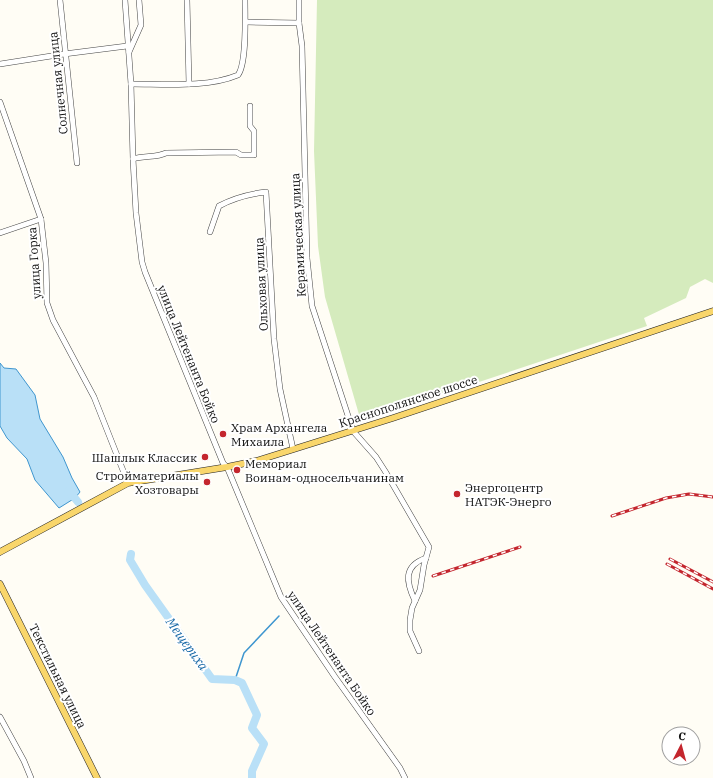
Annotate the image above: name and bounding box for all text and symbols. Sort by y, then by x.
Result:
street label: Солнечная улица [45,30,71,135]
street label: Керамическая улица [287,172,309,297]
street label: улица Горка [24,226,44,299]
street label: Ольховая улица [251,236,271,331]
street label: улица Лейтенанта Бойко [154,283,224,425]
street label: Краснополянское шоссе [337,371,479,431]
place label: Храм Архангела Михаила [231,420,328,449]
marker: Храм Архангела Михаила [218,429,228,439]
place label: Шашлык Классик [92,450,197,465]
marker: Шашлык Классик [200,452,210,462]
place label: Мемориал Воинам-односельчанинам [245,456,404,485]
marker: Мемориал Воинам-односельчанинам [232,465,242,475]
place label: Стройматериалы Хозтовары [96,468,199,497]
marker: Стройматериалы Хозтовары [202,477,212,487]
place label: Энергоцентр НАТЭК-Энерго [465,480,552,509]
marker: Энергоцентр НАТЭК-Энерго [452,489,462,499]
street label: улица Лейтенанта Бойко [285,588,380,718]
water label: Мещериха [161,613,212,674]
street label: Текстильная улица [26,621,90,731]
north arrow [661,726,701,766]
text: С [678,729,686,743]

